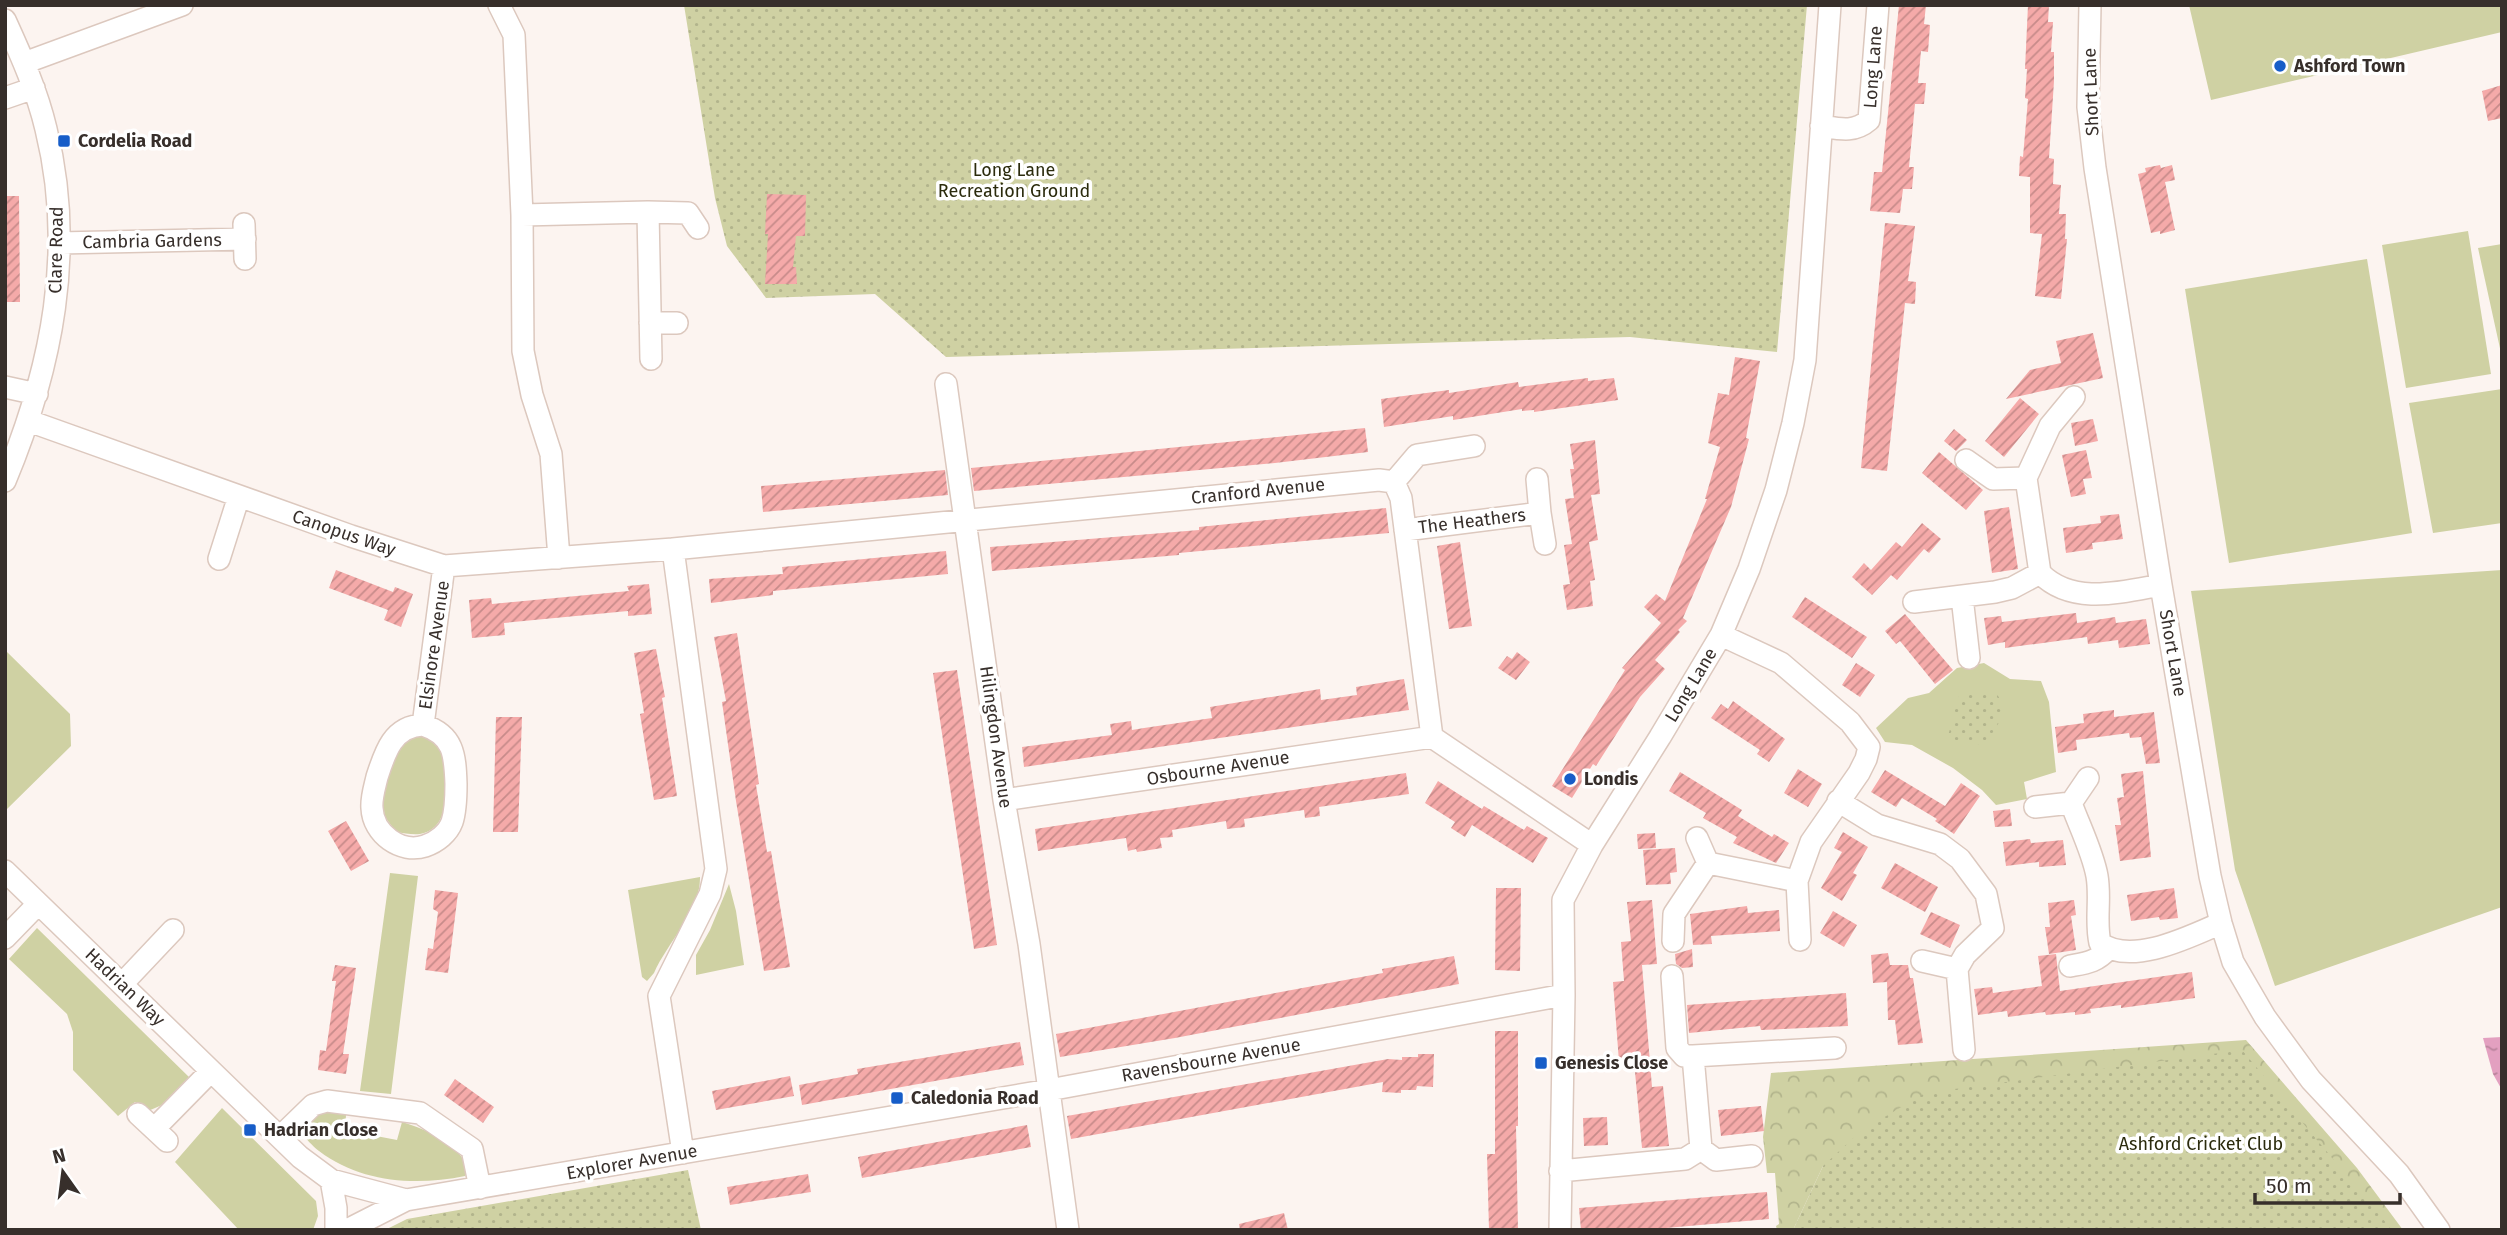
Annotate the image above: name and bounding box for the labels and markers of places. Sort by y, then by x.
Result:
place label: Ashford Town [2293,55,2405,77]
marker: Ashford Town [2272,58,2288,74]
place label: Cordelia Road [78,130,192,152]
marker: Cordelia Road [56,133,72,149]
place label: Londis [1584,768,1639,790]
marker: Londis [1562,771,1578,787]
place label: Genesis Close [1555,1052,1668,1074]
marker: Genesis Close [1533,1055,1549,1071]
place label: Caledonia Road [911,1087,1039,1109]
marker: Caledonia Road [889,1090,905,1106]
place label: Hadrian Close [264,1119,378,1141]
marker: Hadrian Close [242,1122,258,1138]

